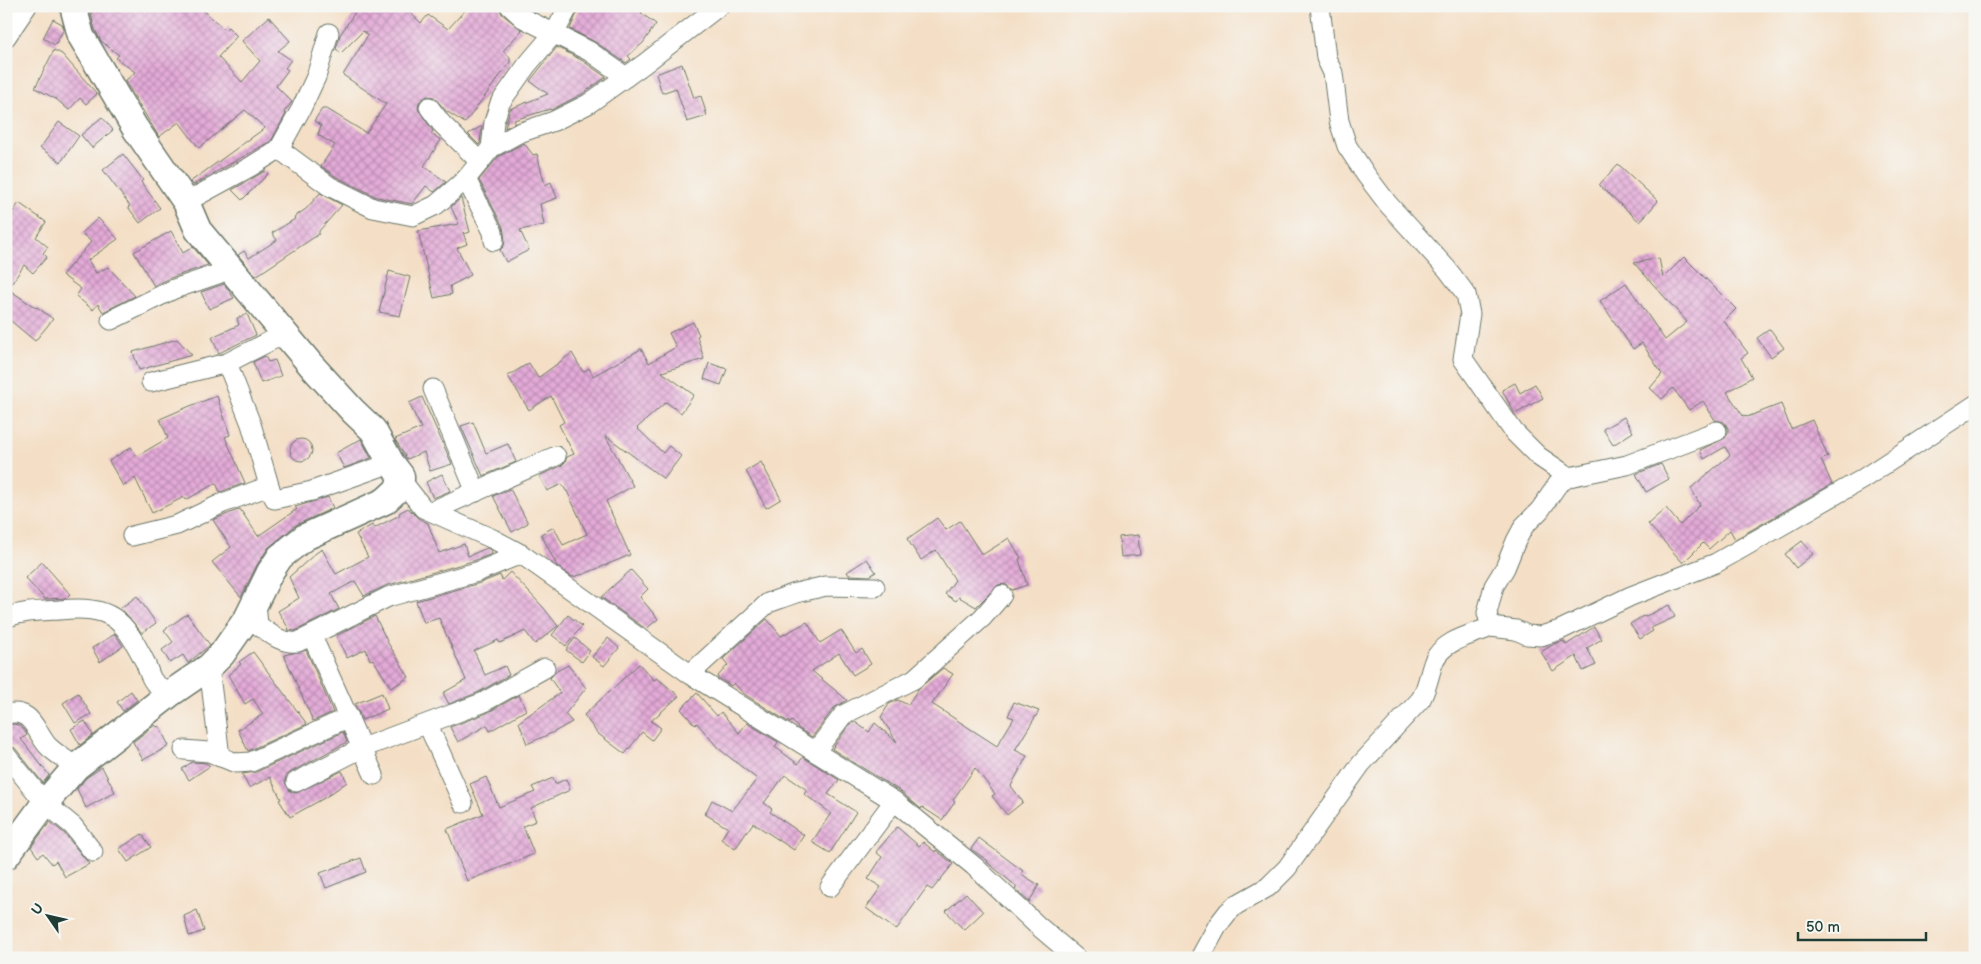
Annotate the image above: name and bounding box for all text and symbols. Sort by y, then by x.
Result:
north arrow [22,892,72,942]
text: U [28,900,47,918]
scale bar [1798,909,1926,941]
text: 50 m [1806,918,1840,937]

